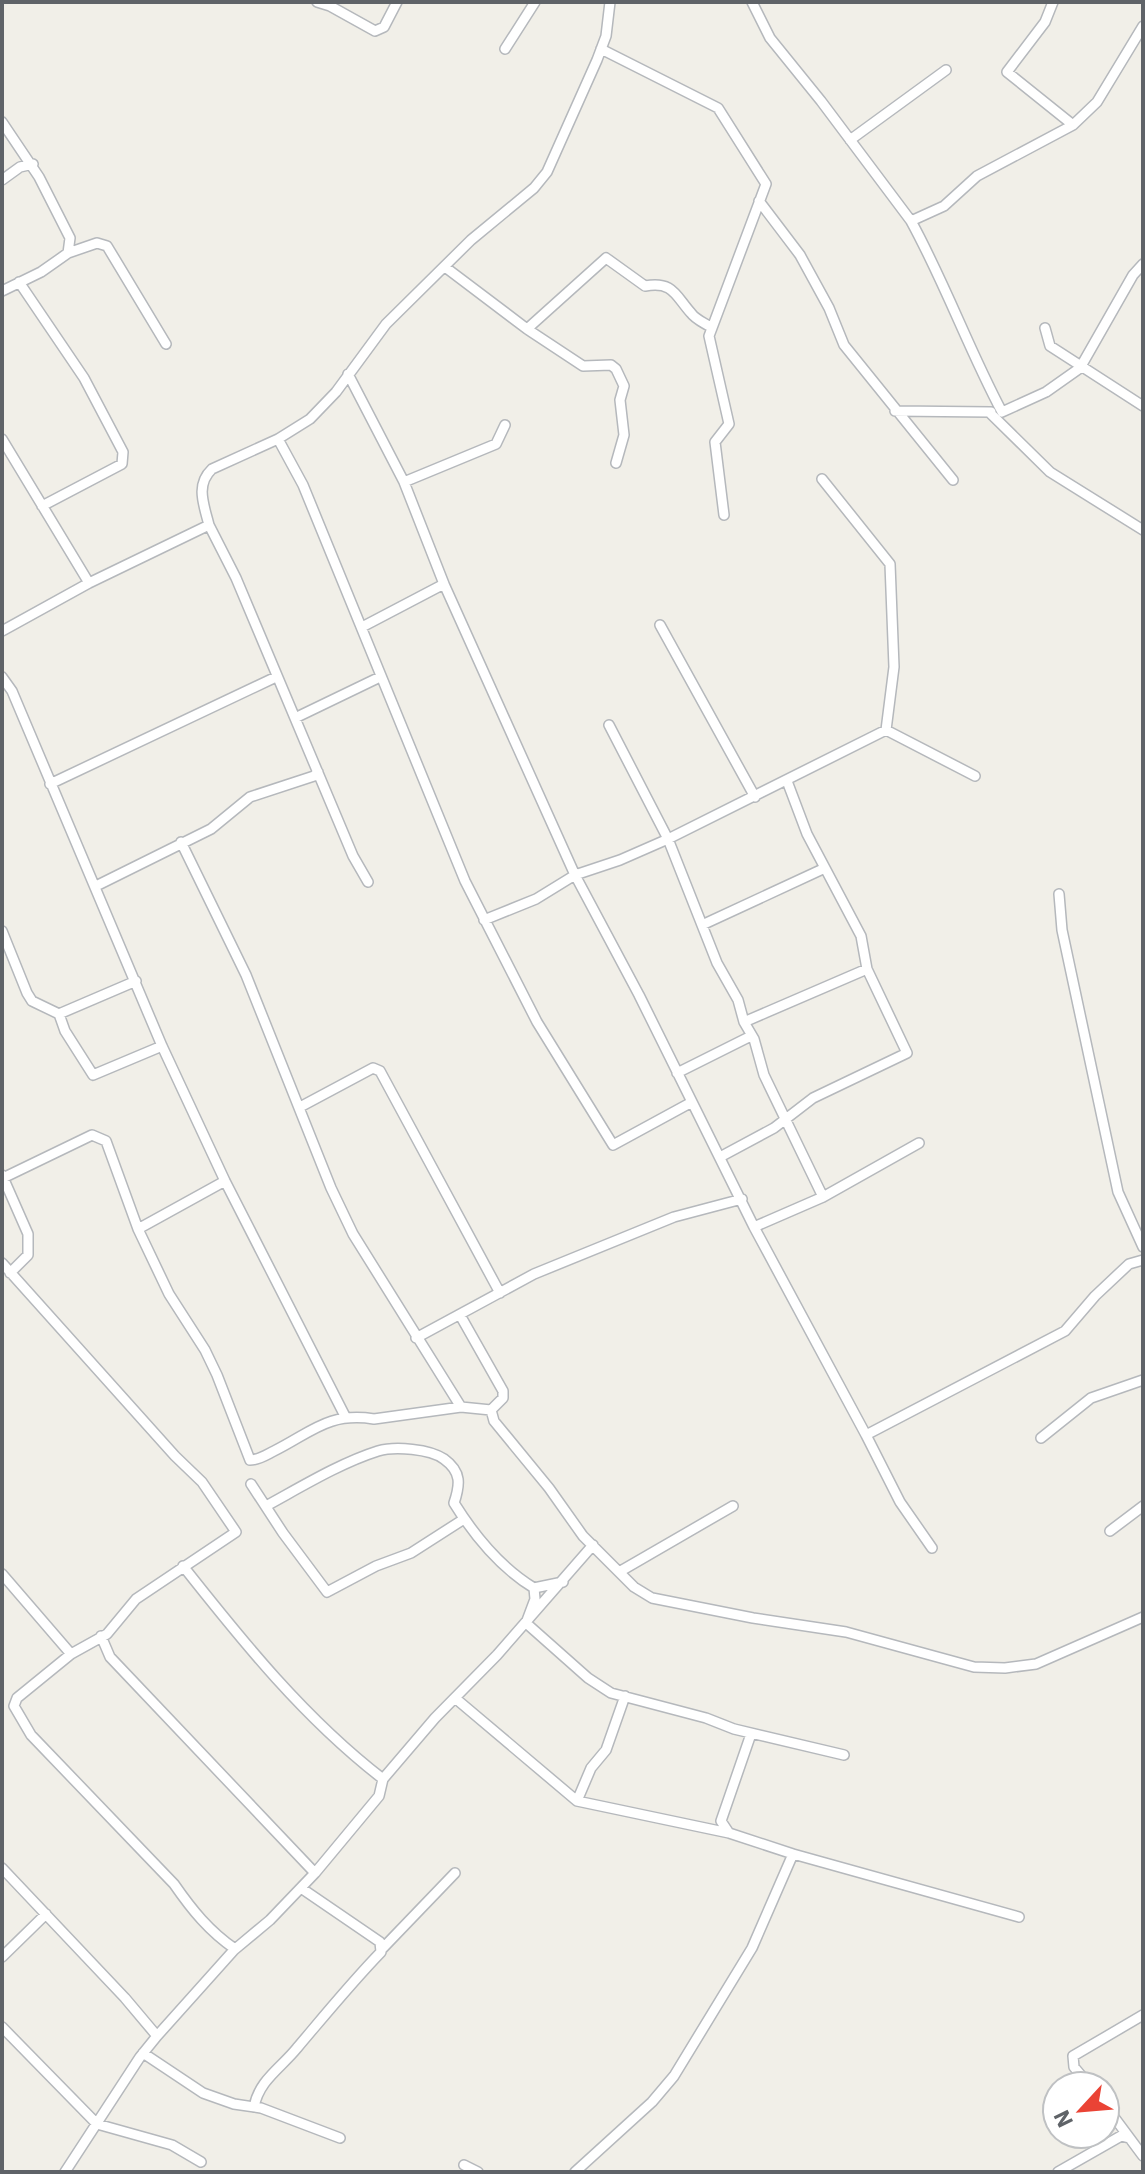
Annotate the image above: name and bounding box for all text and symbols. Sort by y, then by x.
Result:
north arrow [1041,2070,1121,2150]
text: N [1046,2105,1079,2133]

